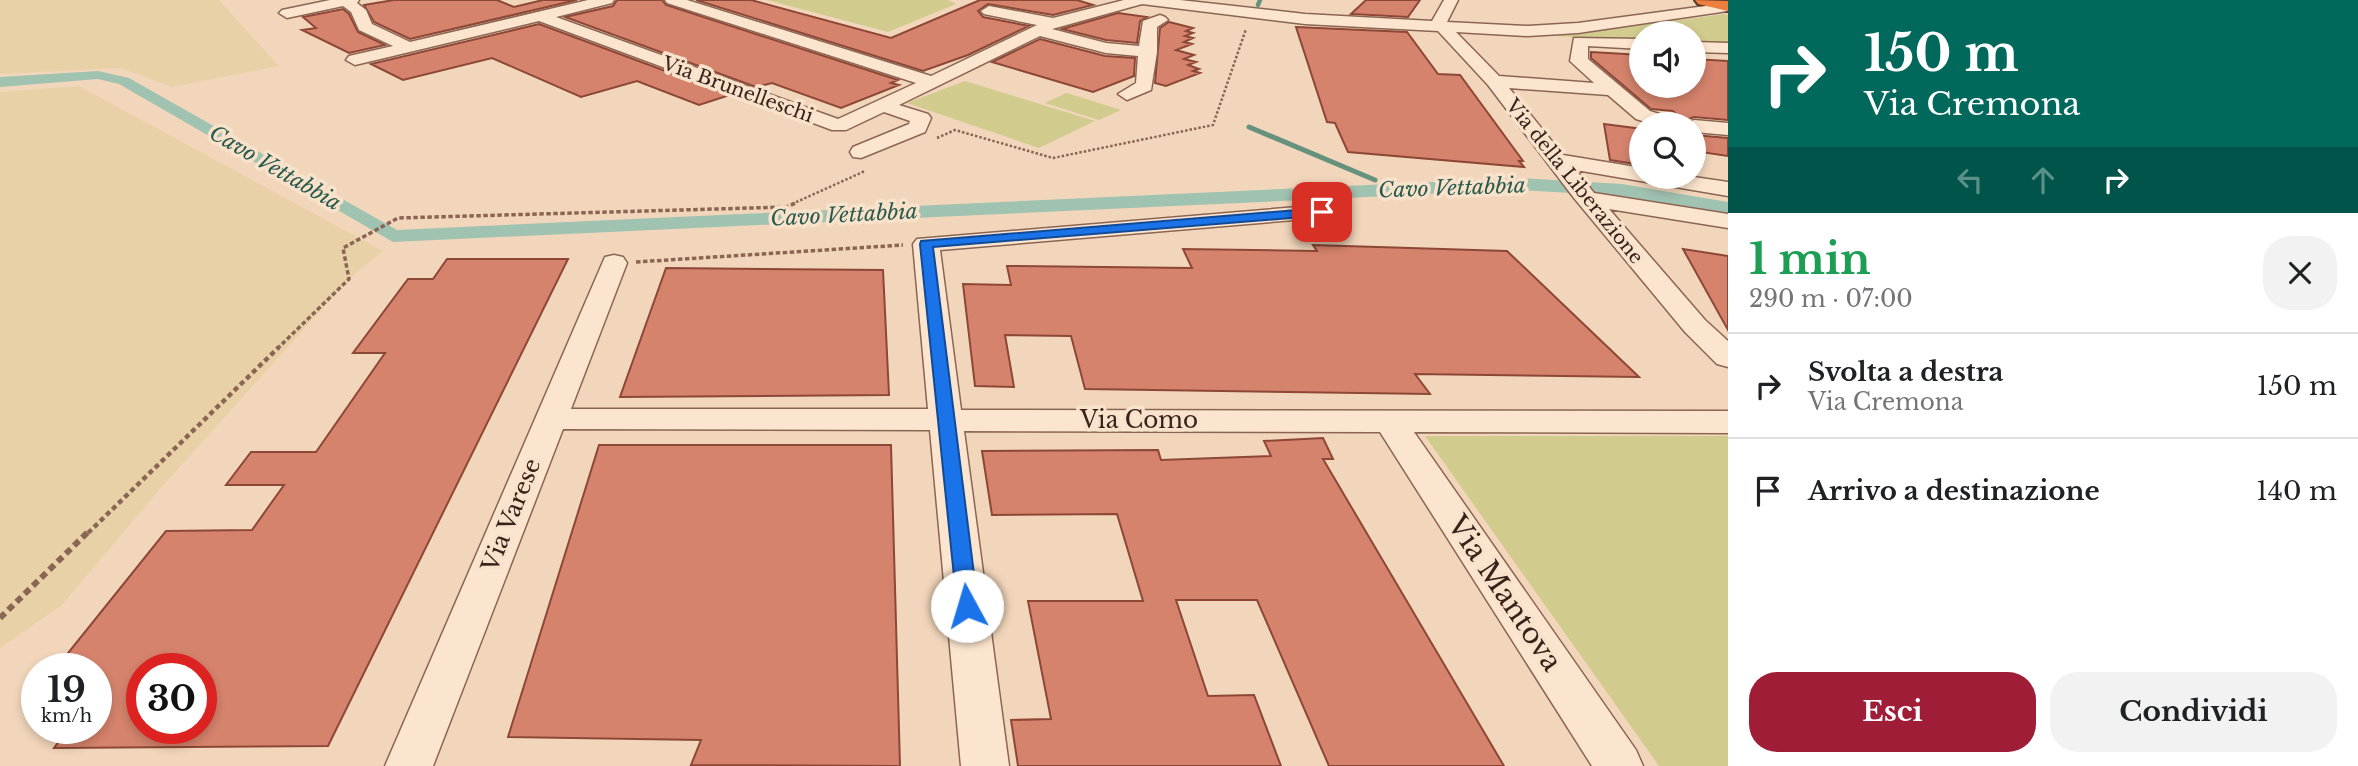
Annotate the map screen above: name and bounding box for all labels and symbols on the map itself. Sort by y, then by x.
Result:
street label: Via Brunelleschi [658,51,817,128]
street label: Via della Liberazione [1500,93,1648,268]
water label: Cavo Vettabbia [205,120,345,216]
water label: Cavo Vettabbia [1378,172,1526,204]
pin [1292,182,1352,242]
water label: Cavo Vettabbia [770,198,918,232]
street label: Via Como [1079,406,1198,434]
street label: Via Varese [475,454,546,577]
street label: Via Mantova [1439,508,1570,678]
position arrow [930,569,1004,643]
speed limit sign: 30 [126,653,217,744]

